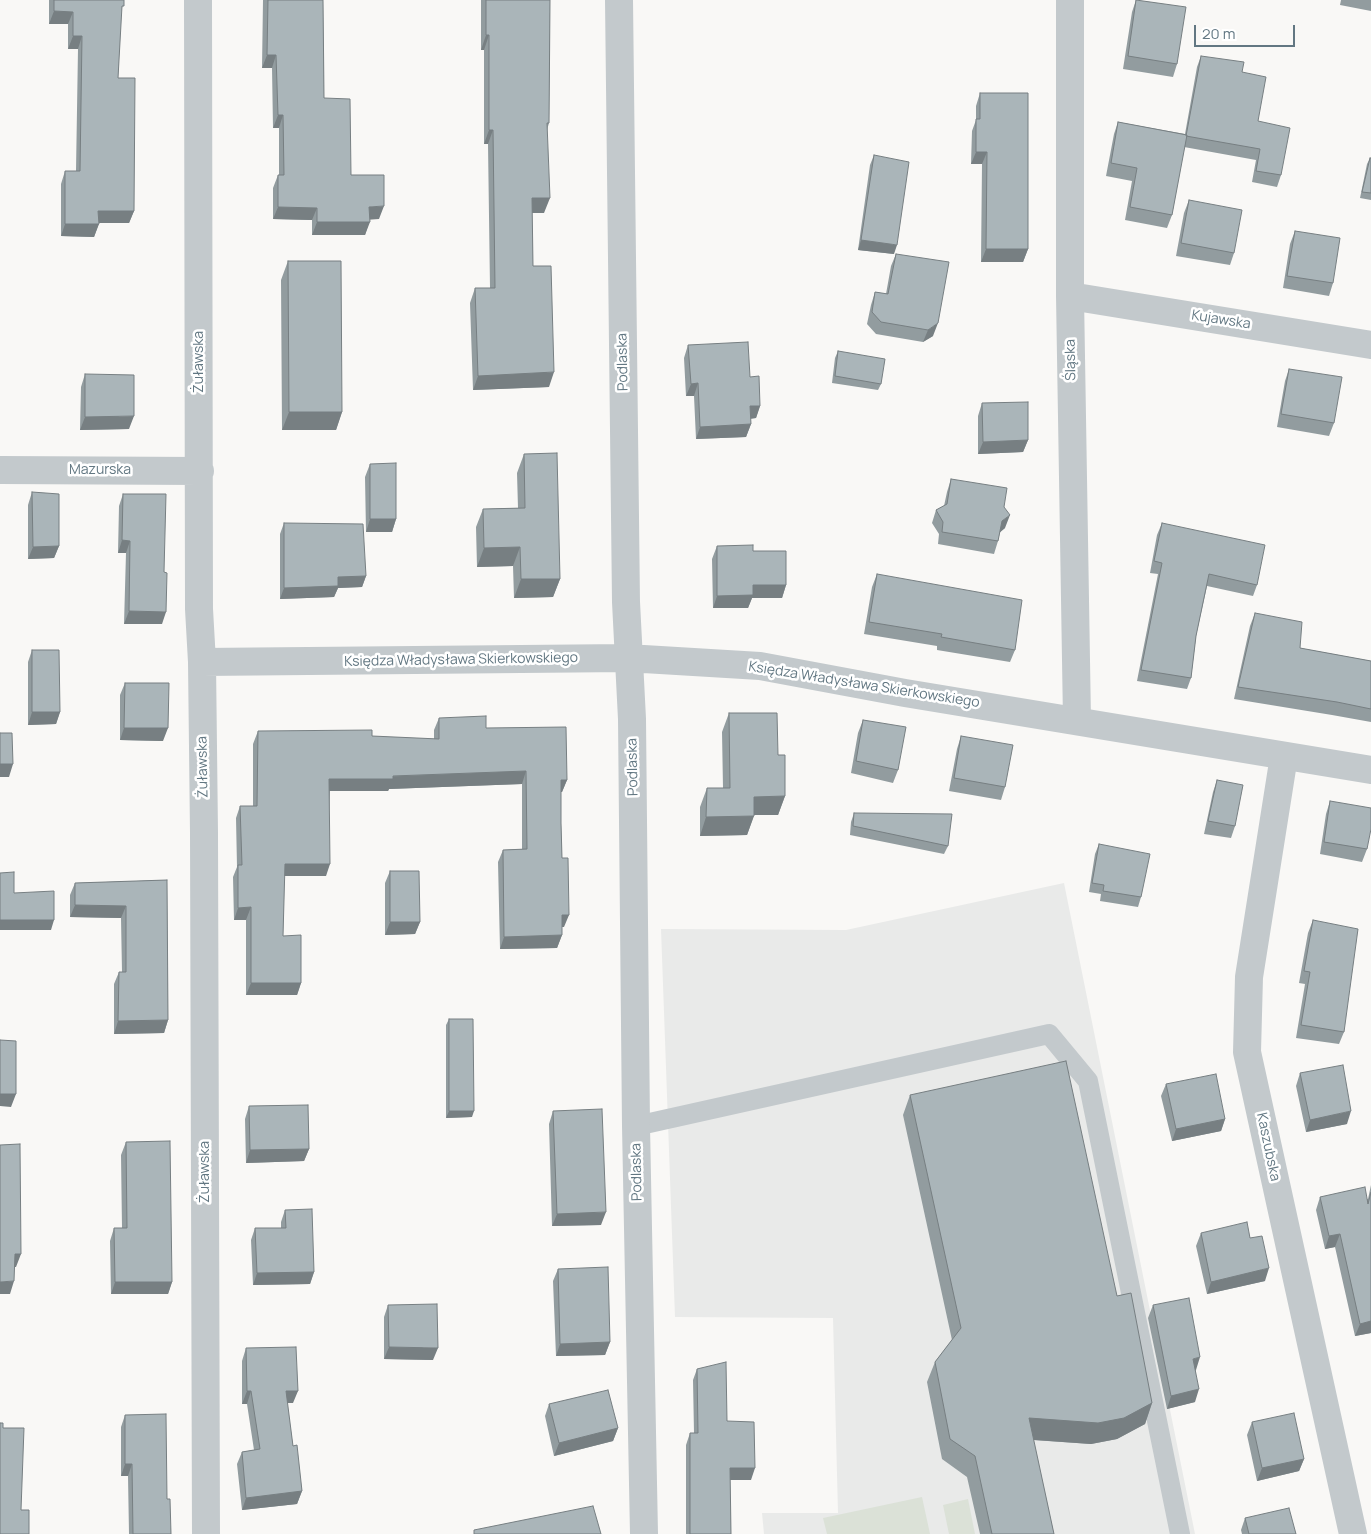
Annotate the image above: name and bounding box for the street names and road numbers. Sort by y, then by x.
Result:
street label: Kujawska [1190,307,1252,333]
street label: Żuławska [191,331,207,393]
street label: Podlaska [614,333,632,391]
street label: Śląska [1062,339,1080,381]
street label: Mazurska [69,462,131,478]
street label: Księdza Władysława Skierkowskiego [344,650,578,670]
street label: Księdza Władysława Skierkowskiego [747,658,981,712]
street label: Żuławska [194,736,212,798]
street label: Podlaska [624,738,642,796]
street label: Kaszubska [1253,1111,1283,1183]
street label: Żuławska [197,1141,213,1203]
street label: Podlaska [628,1143,646,1201]

